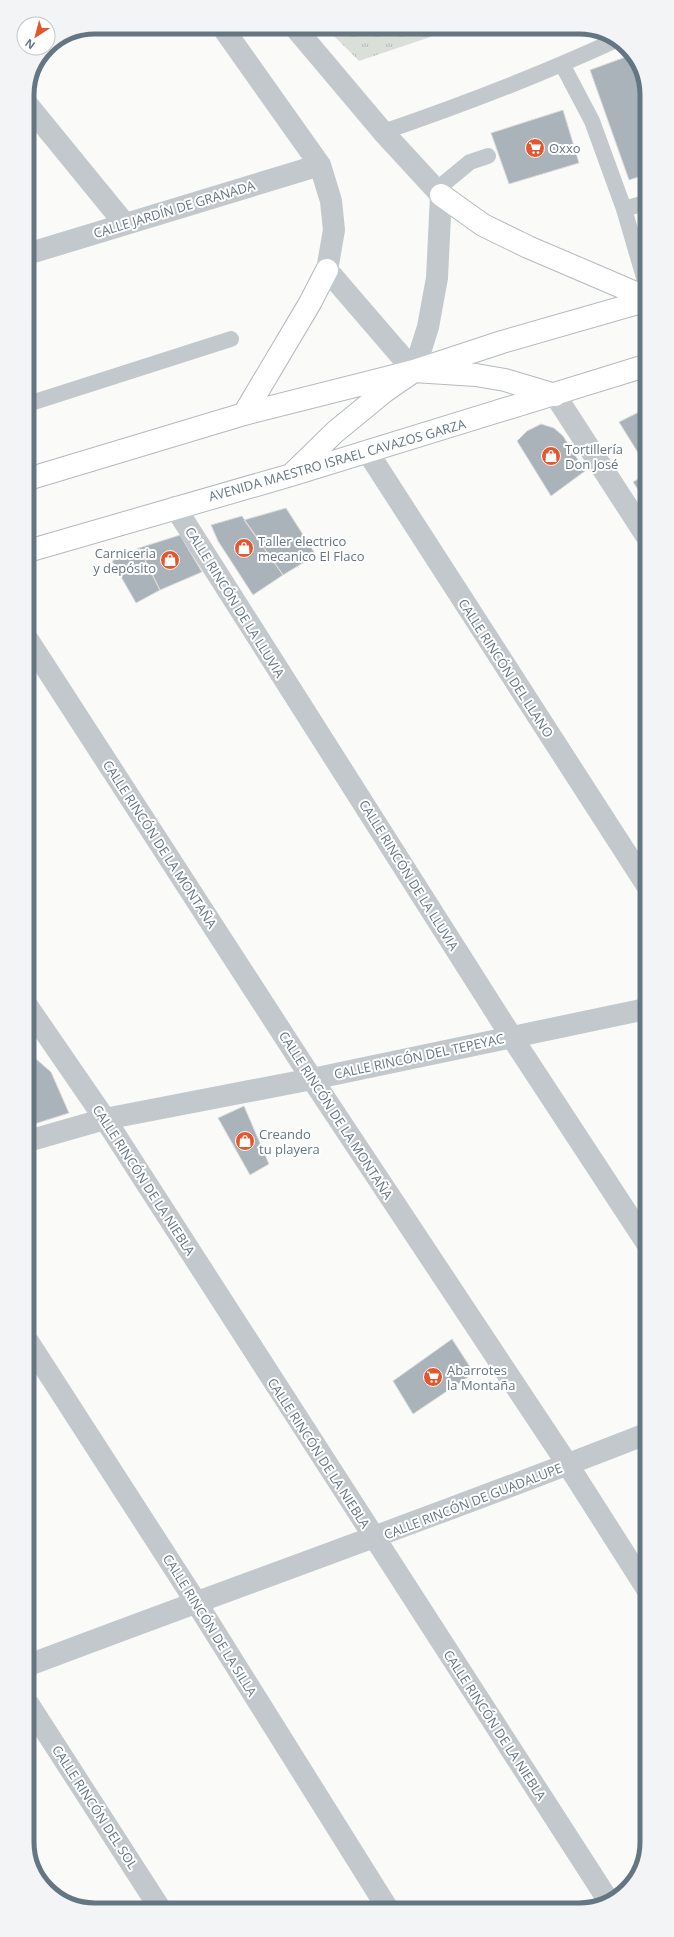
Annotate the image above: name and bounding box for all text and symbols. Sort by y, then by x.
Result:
north arrow [16,16,56,56]
text: N [22,36,38,53]
supermarket icon: Oxxo [524,137,546,159]
place label: Oxxo [549,139,581,157]
street label: CALLE JARDÍN DE GRANADA [91,176,258,242]
street label: AVENIDA MAESTRO ISRAEL CAVAZOS GARZA [206,414,468,505]
place label: Tortillería Don José [565,440,623,473]
shop icon: Tortillería Don José [540,445,562,467]
street label: CALLE RINCÓN DE LA LLUVIA [181,523,289,681]
place label: Taller electrico mecanico El Flaco [258,532,365,565]
shop icon: Taller electrico mecanico El Flaco [233,537,255,559]
place label: Carniceria y depósito [93,544,156,577]
shop icon: Carniceria y depósito [159,549,181,571]
street label: CALLE RINCÓN DEL LLANO [454,595,558,741]
street label: CALLE RINCÓN DE LA MONTAÑA [99,757,222,932]
street label: CALLE RINCÓN DE LA LLUVIA [355,796,463,954]
street label: CALLE RINCÓN DE LA MONTAÑA [275,1028,398,1203]
street label: CALLE RINCÓN DEL TEPEYAC [332,1029,506,1083]
street label: CALLE RINCÓN DE LA NIEBLA [89,1101,200,1259]
place label: Creando tu playera [259,1125,320,1158]
shop icon: Creando tu playera [234,1130,256,1152]
place label: Abarrotes la Montaña [447,1361,515,1394]
supermarket icon: Abarrotes la Montaña [422,1366,444,1388]
street label: CALLE RINCÓN DE LA NIEBLA [264,1374,375,1532]
street label: CALLE RINCÓN DE GUADALUPE [381,1459,565,1543]
street label: CALLE RINCÓN DE LA SILLA [159,1550,262,1700]
street label: CALLE RINCÓN DE LA NIEBLA [440,1646,551,1804]
street label: CALLE RINCÓN DEL SOL [48,1742,142,1873]

